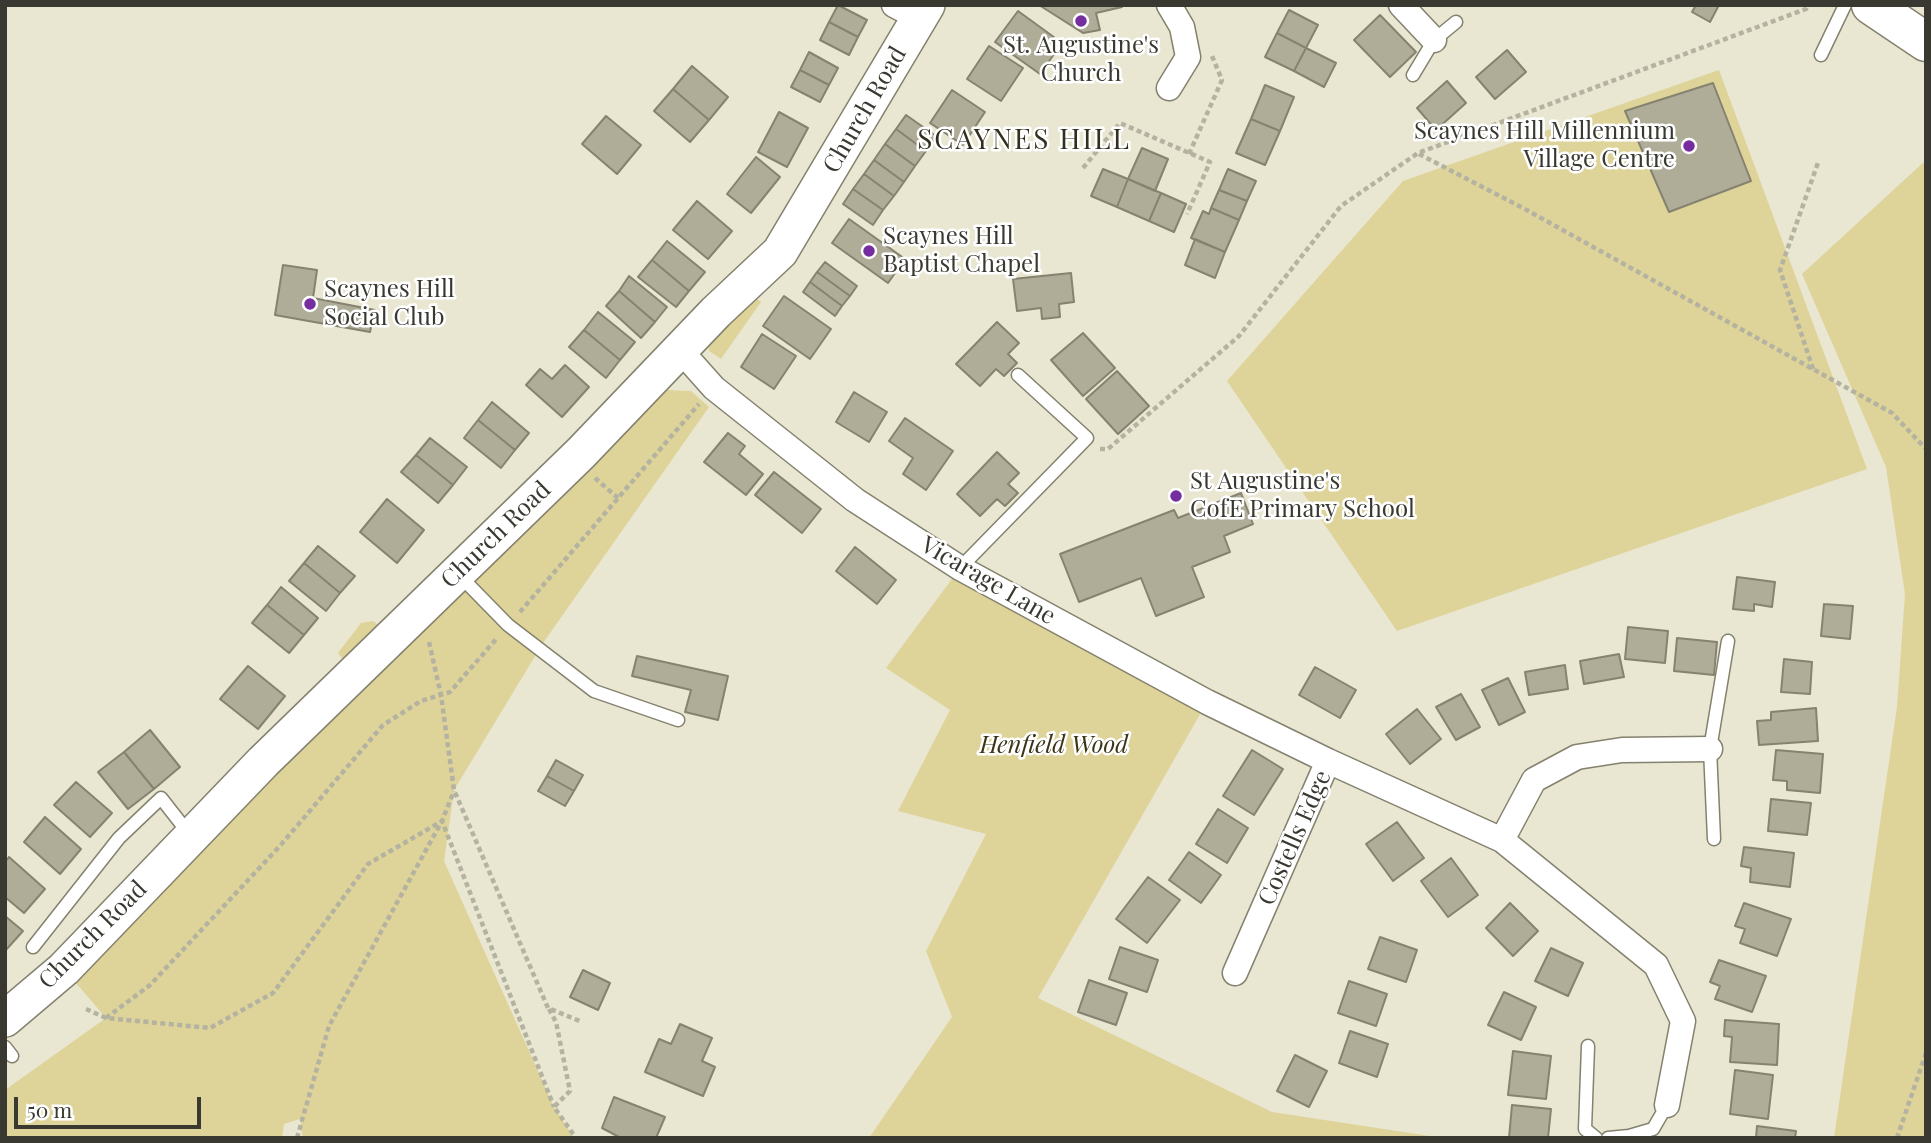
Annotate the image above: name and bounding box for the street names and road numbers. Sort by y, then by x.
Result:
street label: Church Road [817,42,913,178]
street label: Church Road [435,476,557,594]
street label: Vicarage Lane [915,531,1061,631]
street label: Costells Edge [1252,766,1338,910]
street label: Church Road [33,875,153,995]

